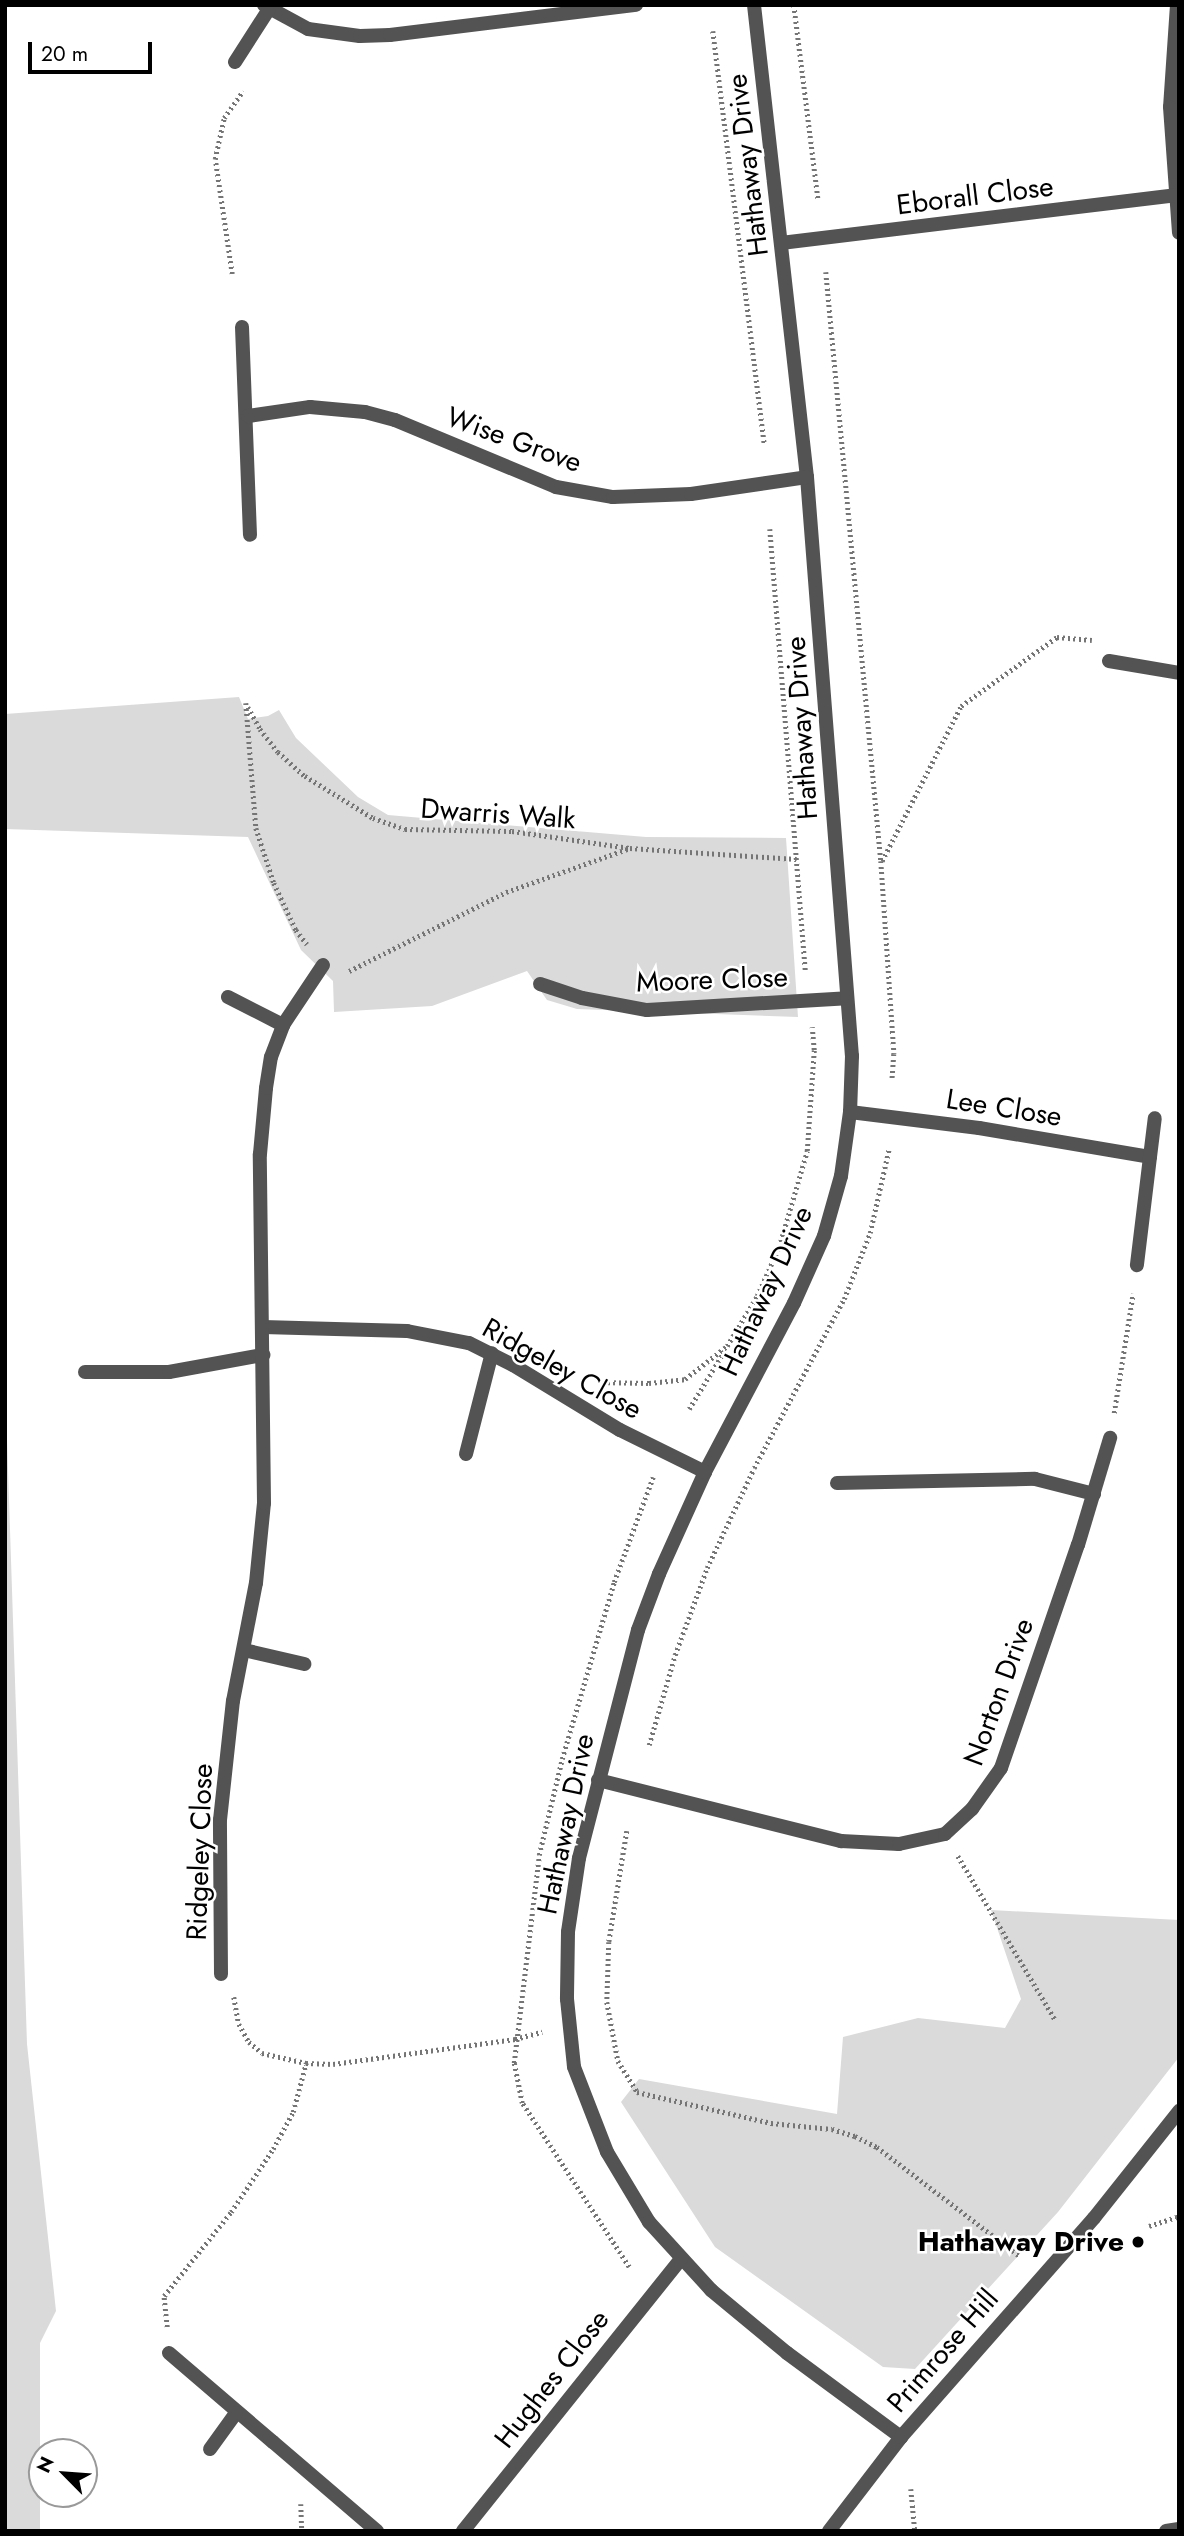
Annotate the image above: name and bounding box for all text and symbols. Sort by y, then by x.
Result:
scale bar [32,28,156,72]
text: 20 m [41,39,88,69]
street label: Hathaway Drive [720,72,776,258]
street label: Eborall Close [895,170,1055,222]
street label: Wise Grove [442,400,586,480]
street label: Hathaway Drive [779,635,825,821]
street label: Dwarris Walk [419,792,577,836]
street label: Moore Close [636,961,788,999]
street label: Lee Close [944,1082,1064,1134]
street label: Hathaway Drive [712,1201,820,1381]
street label: Ridgeley Close [476,1311,648,1427]
street label: Norton Drive [957,1614,1041,1770]
street label: Hathaway Drive [530,1731,602,1917]
street label: Ridgeley Close [180,1763,220,1941]
place label: Hathaway Drive [918,2225,1124,2259]
marker: Hathaway Drive [1130,2234,1146,2250]
street label: Primrose Hill [880,2283,1006,2419]
street label: Hughes Close [488,2303,616,2455]
north arrow [28,2438,98,2508]
text: N [30,2452,61,2477]

